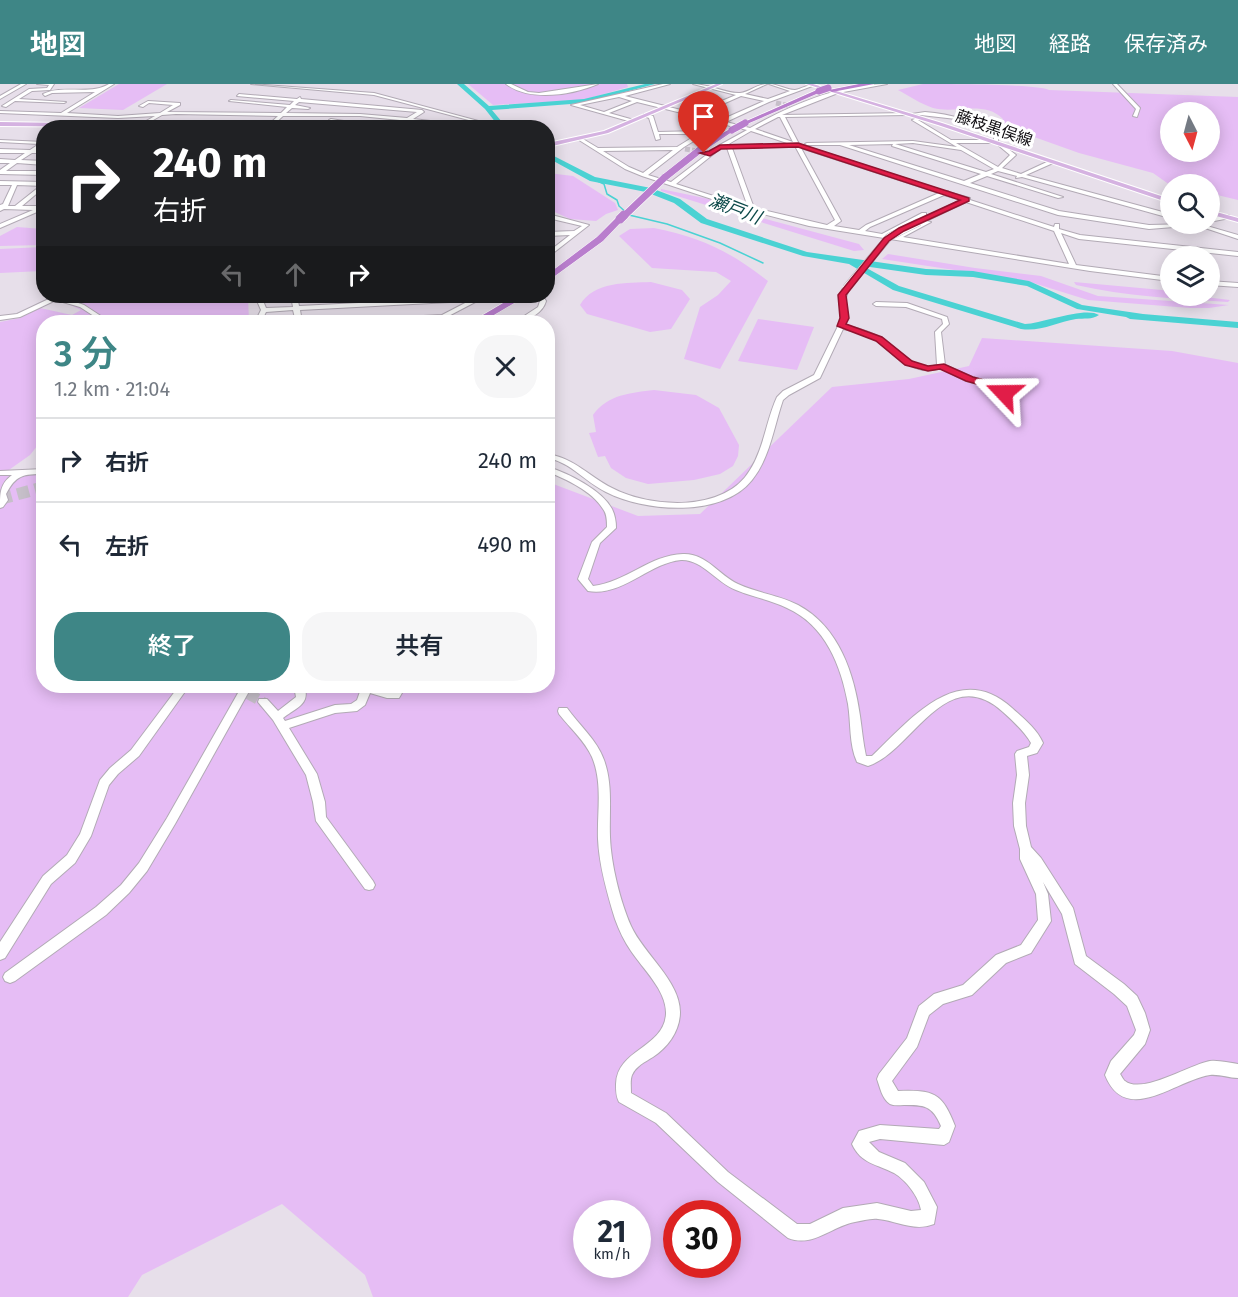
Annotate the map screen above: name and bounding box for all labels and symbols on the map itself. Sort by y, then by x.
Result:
pin [678,91,729,153]
north arrow [1160,102,1220,162]
street label: 藤枝黒俣線 [953,106,1035,150]
water label: 瀬戸川 [706,189,766,230]
position arrow [972,361,1036,425]
speed limit sign: 30 [663,1200,741,1278]

